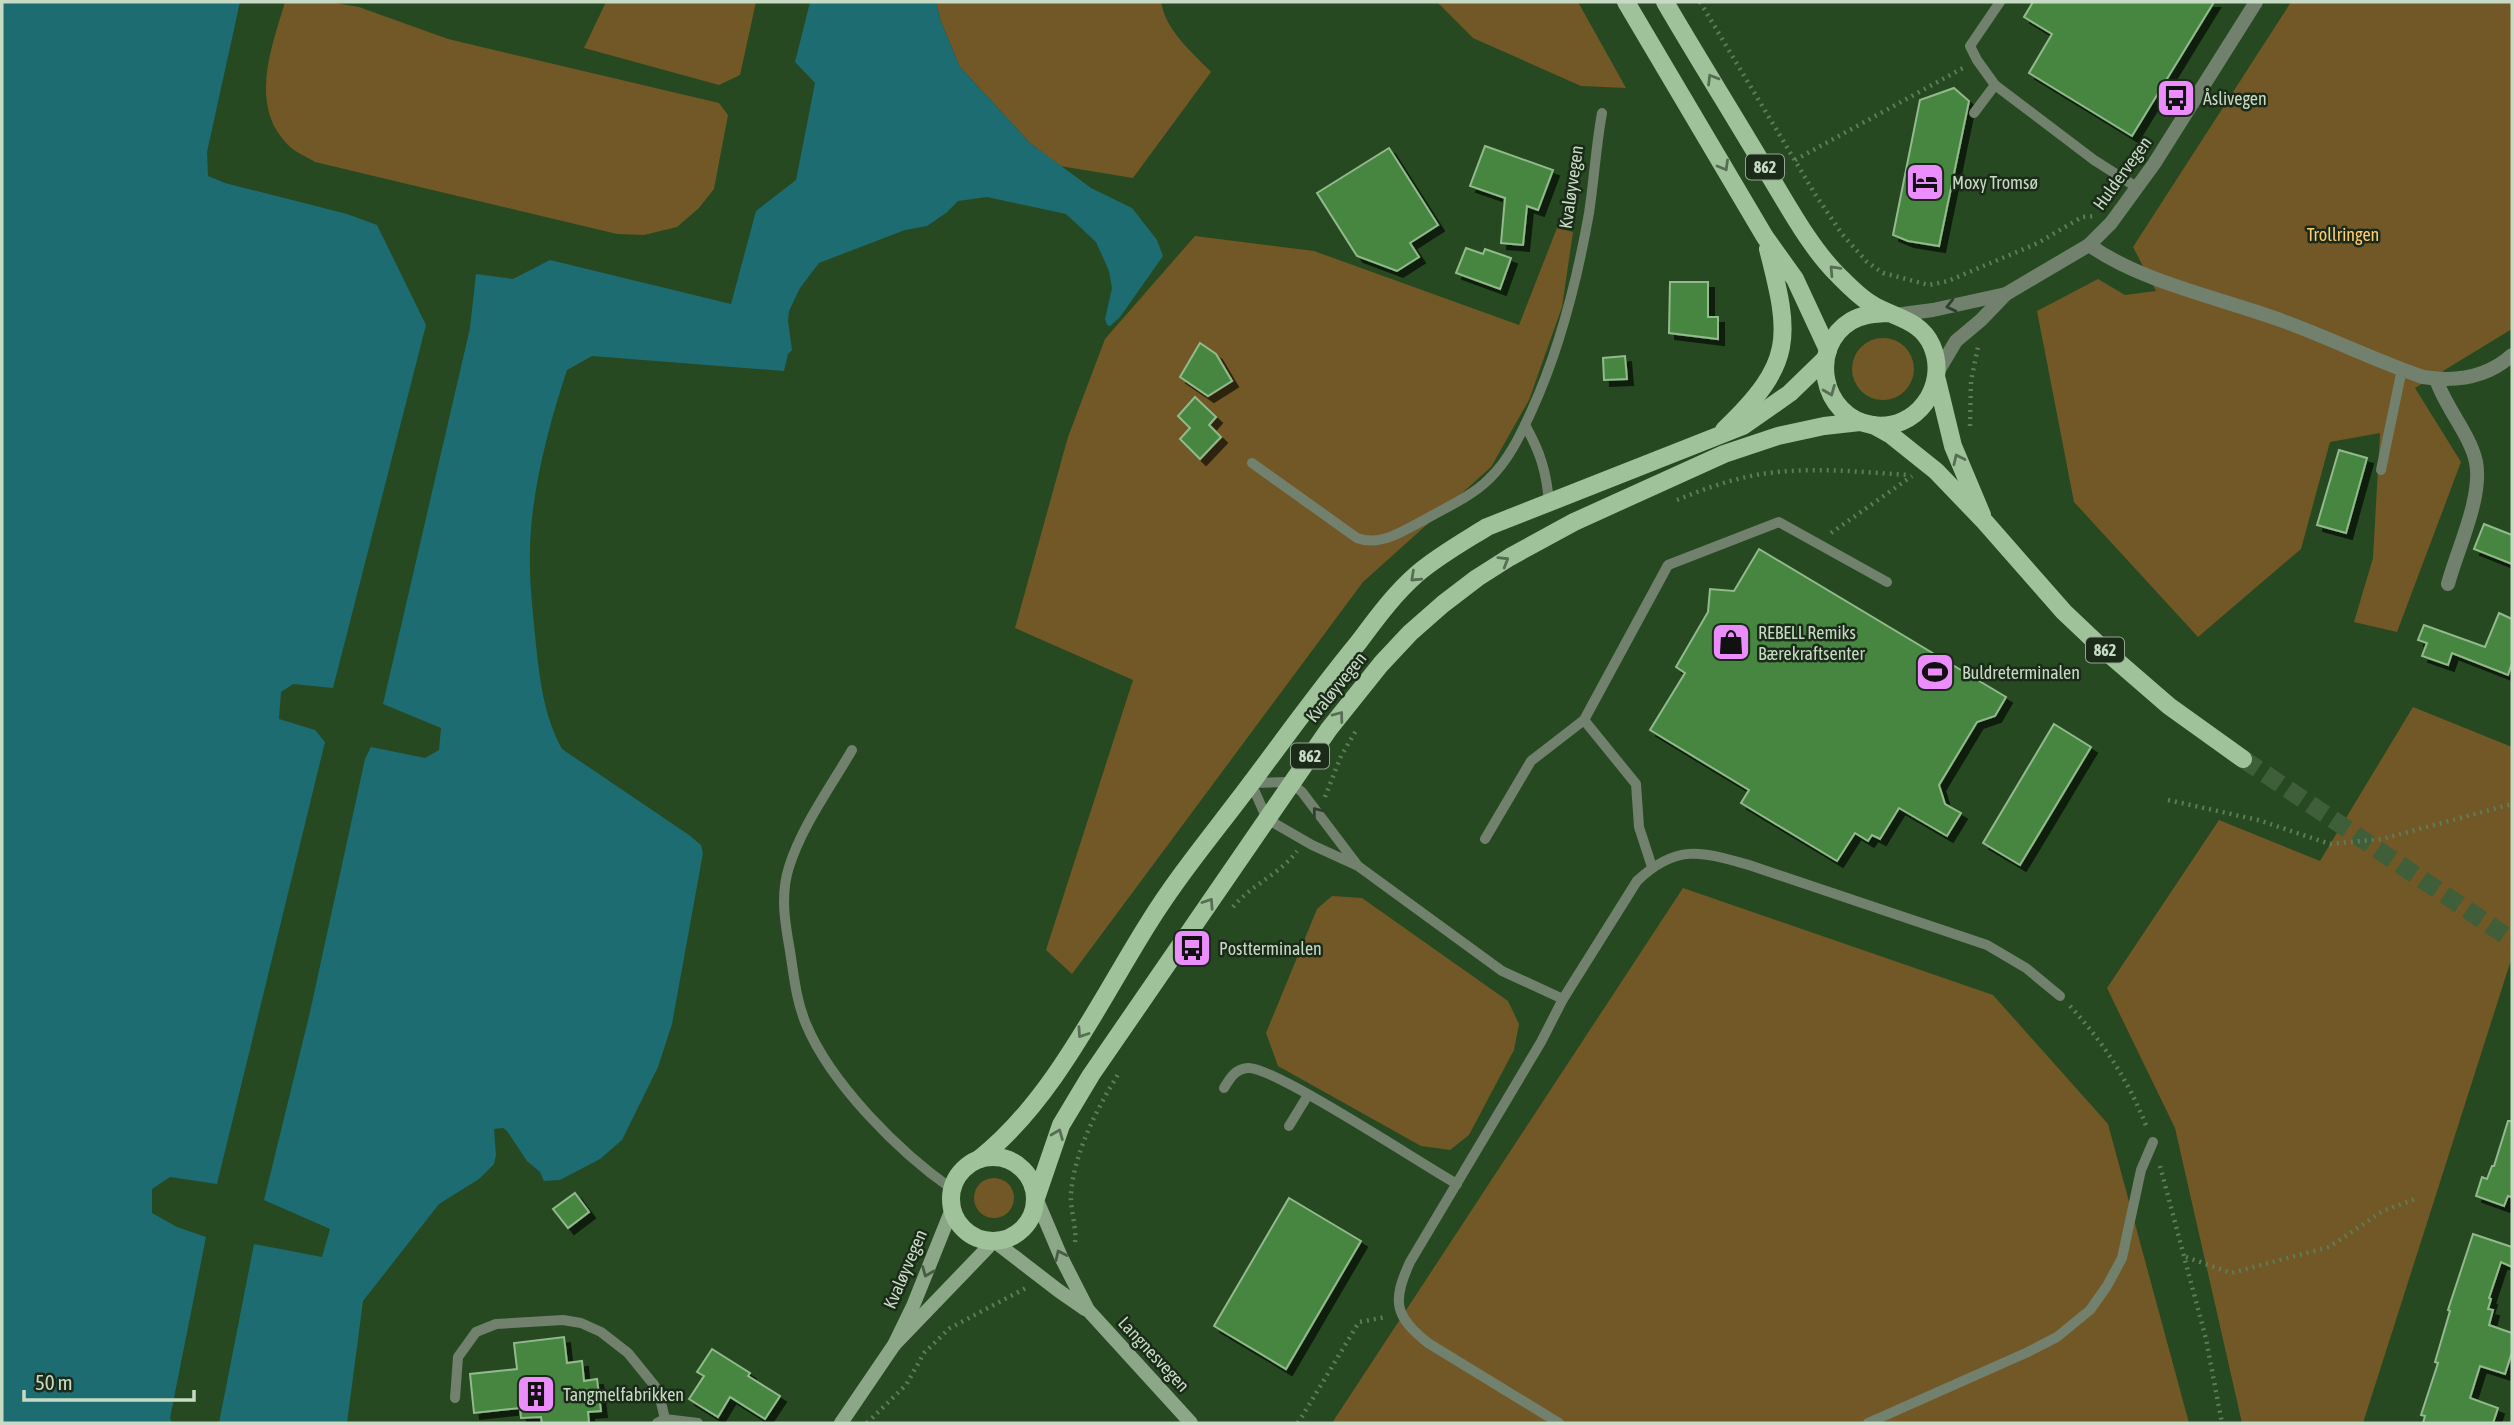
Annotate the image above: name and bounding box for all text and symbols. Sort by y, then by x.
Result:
one-way arrow [1707,74,1720,87]
bus stop icon: Åslivegen [2155,77,2197,119]
place label: Åslivegen [2203,88,2267,109]
street label: Huldervegen [2088,132,2156,214]
street label: Kvaløyvegen [1555,144,1587,230]
road number: 862 [1746,154,1784,180]
one-way arrow [1715,158,1728,171]
hotel icon: Moxy Tromsø [1904,161,1946,203]
place label: Moxy Tromsø [1952,172,2038,193]
park label: Trollringen [2307,224,2379,245]
one-way arrow [1830,265,1843,278]
one-way arrow [1945,298,1957,312]
one-way arrow [1822,383,1836,396]
one-way arrow [1953,454,1967,466]
one-way arrow [1496,556,1509,569]
one-way arrow [1410,569,1423,581]
shop icon: REBELL Remiks Bærekraftsenter [1710,621,1752,663]
place label: REBELL Remiks Bærekraftsenter [1758,622,1866,664]
road number: 862 [2086,638,2124,663]
street label: Kvaløyvegen [1301,648,1371,726]
sports icon: Buldreterminalen [1914,651,1956,693]
place label: Buldreterminalen [1962,662,2080,683]
one-way arrow [1331,711,1343,724]
road number: 862 [1291,744,1329,768]
one-way arrow [1313,807,1325,819]
one-way arrow [1201,897,1214,910]
bus stop icon: Postterminalen [1171,927,1213,969]
place label: Postterminalen [1219,938,1322,959]
one-way arrow [1078,1025,1090,1038]
one-way arrow [1050,1128,1064,1140]
street label: Kvaløyvegen [879,1226,931,1312]
one-way arrow [1054,1250,1068,1262]
one-way arrow [922,1266,936,1278]
street label: Langnesvegen [1114,1312,1194,1396]
scale bar [24,1358,194,1402]
text: 50 m [35,1370,73,1394]
building icon: Tangmelfabrikken [515,1373,557,1415]
place label: Tangmelfabrikken [563,1384,684,1405]

